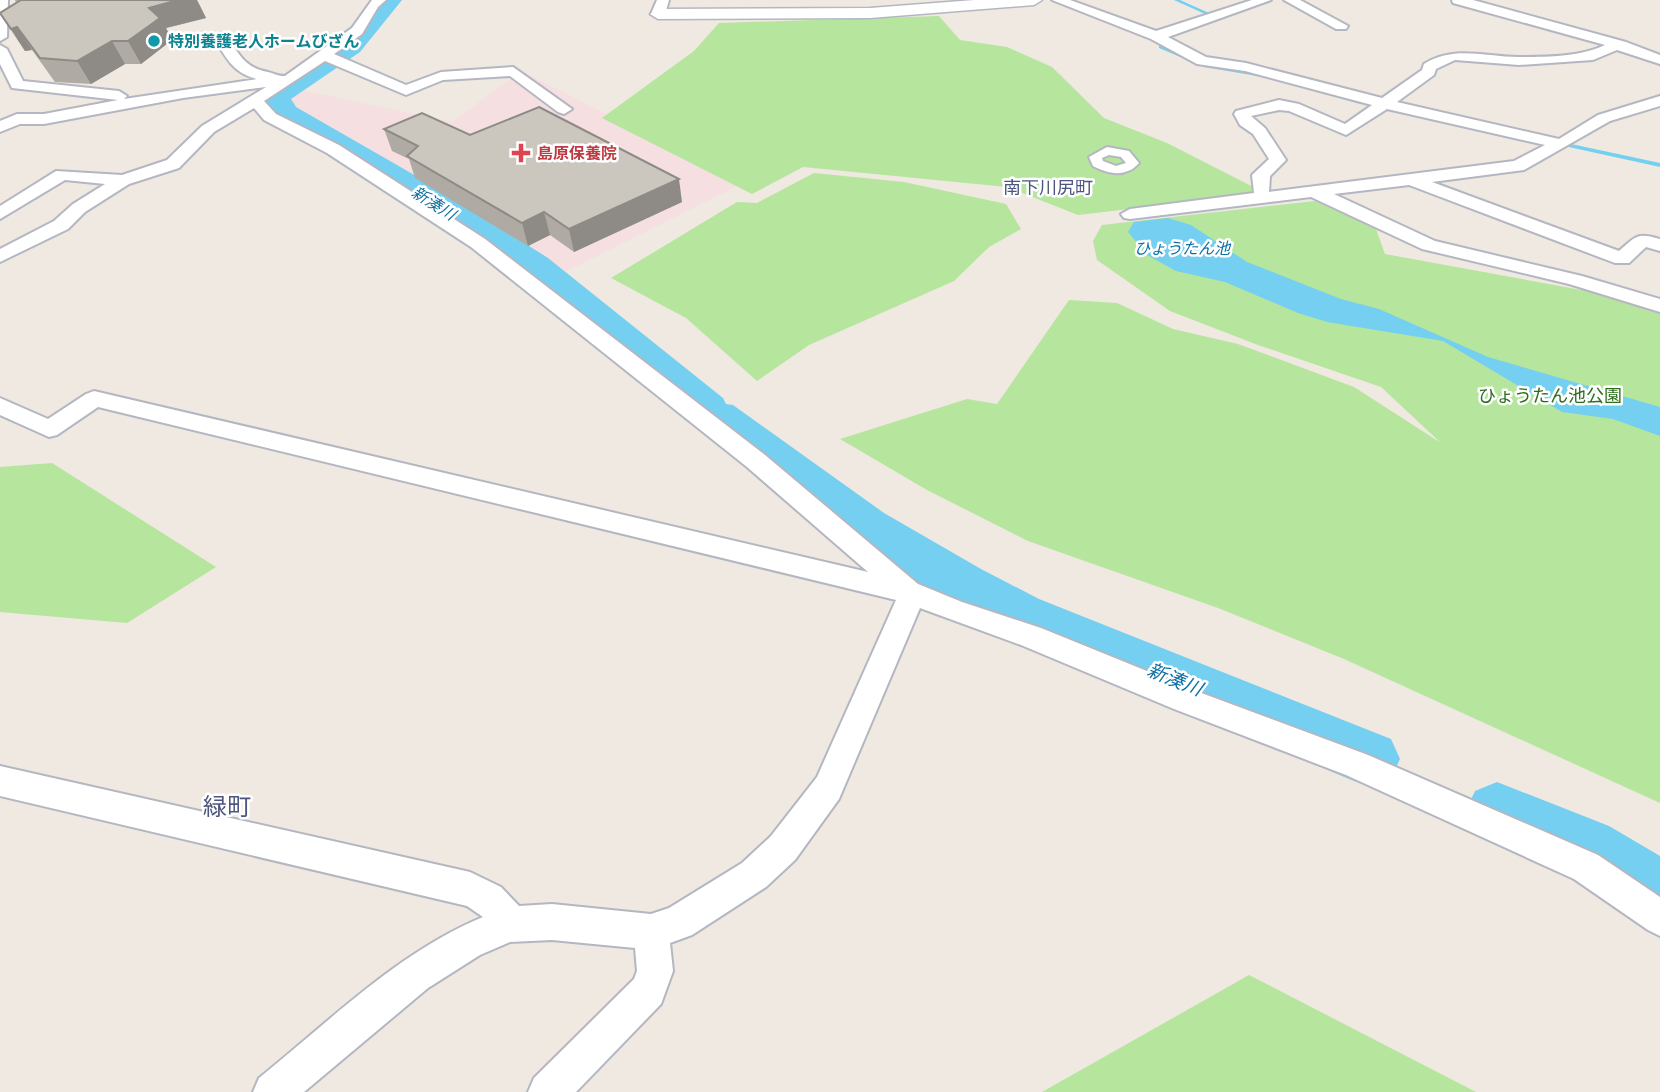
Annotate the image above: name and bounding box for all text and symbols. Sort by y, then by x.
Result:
place label: 特別養護老人ホームびざん [168,31,360,51]
marker: 特別養護老人ホームびざん [146,33,162,49]
marker: 島原保養院 [511,143,531,163]
place label: 島原保養院 [537,143,617,163]
district label: 南下川尻町 [1003,176,1093,199]
water label: 新湊川 [408,182,461,225]
water label: ひょうたん池 [1134,238,1232,258]
park label: ひょうたん池公園 [1478,384,1622,407]
water label: 新湊川 [1144,657,1208,702]
district label: 緑町 [203,790,251,822]

